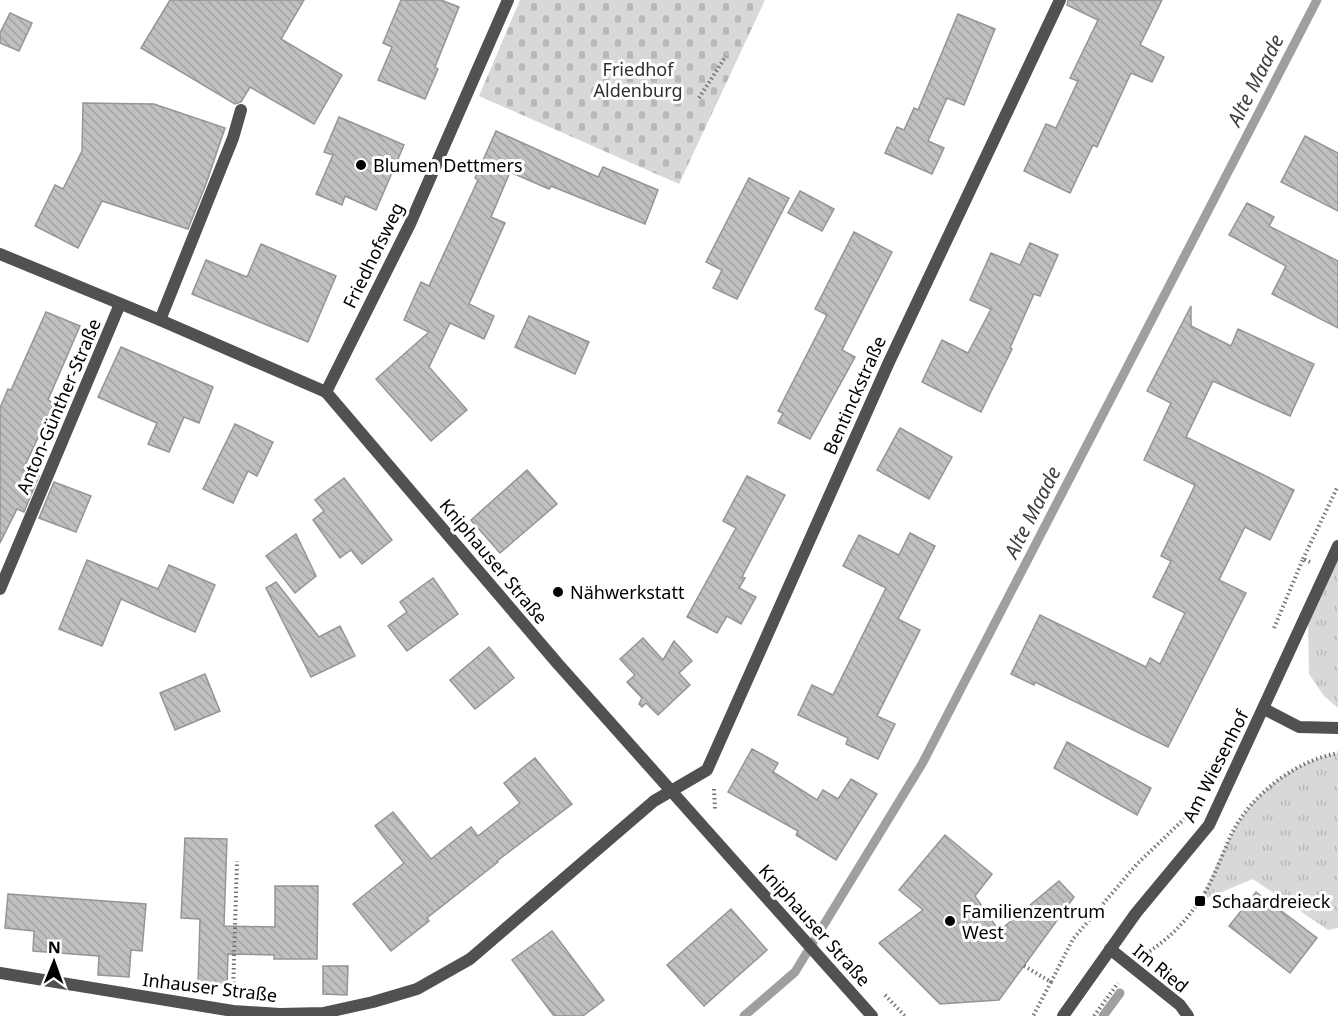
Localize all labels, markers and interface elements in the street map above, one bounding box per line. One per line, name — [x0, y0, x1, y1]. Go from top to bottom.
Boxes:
water label: Alte Maade — [1220, 30, 1290, 132]
park label: Friedhof Aldenburg — [593, 57, 683, 102]
place label: Blumen Dettmers — [373, 153, 523, 177]
marker: Blumen Dettmers — [354, 158, 368, 172]
street label: Friedhofsweg — [337, 198, 409, 312]
street label: Anton-Günther-Straße — [10, 315, 106, 497]
street label: Bentinckstraße — [817, 332, 891, 458]
water label: Alte Maade — [997, 462, 1067, 564]
street label: Kniphauser Straße — [435, 493, 553, 629]
place label: Nähwerkstatt — [570, 580, 685, 604]
marker: Nähwerkstatt — [551, 585, 565, 599]
street label: Am Wiesenhof — [1176, 705, 1254, 826]
street label: Kniphauser Straße — [754, 859, 876, 991]
place label: Schaardreieck — [1212, 889, 1331, 913]
marker: Schaardreieck — [1193, 894, 1207, 908]
place label: Familienzentrum West — [962, 899, 1105, 944]
marker: Familienzentrum West — [943, 914, 957, 928]
north arrow — [24, 932, 84, 992]
text: N — [48, 936, 61, 958]
street label: Im Ried — [1128, 938, 1194, 998]
street label: Inhauser Straße — [141, 967, 279, 1007]

